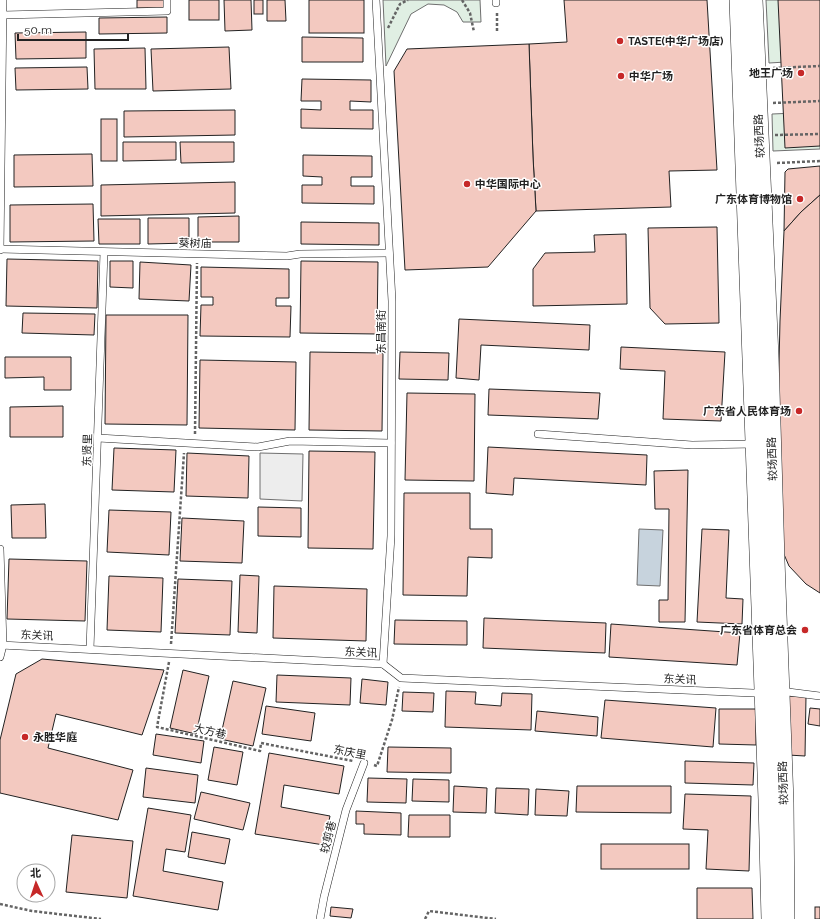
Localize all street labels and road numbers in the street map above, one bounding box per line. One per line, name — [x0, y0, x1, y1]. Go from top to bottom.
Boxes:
street label: 较场西路 — [752, 114, 767, 158]
street label: 葵树庙 — [178, 237, 212, 250]
street label: 东昌南街 — [375, 310, 388, 354]
street label: 东贤里 — [80, 433, 95, 467]
street label: 较场西路 — [765, 437, 780, 481]
street label: 东关讯 — [20, 628, 54, 643]
street label: 东关讯 — [344, 645, 378, 660]
street label: 东关讯 — [663, 672, 697, 687]
street label: 大方巷 — [192, 721, 227, 742]
street label: 东庆里 — [332, 743, 367, 762]
street label: 较场西路 — [776, 761, 791, 805]
street label: 较剪巷 — [318, 820, 339, 855]

